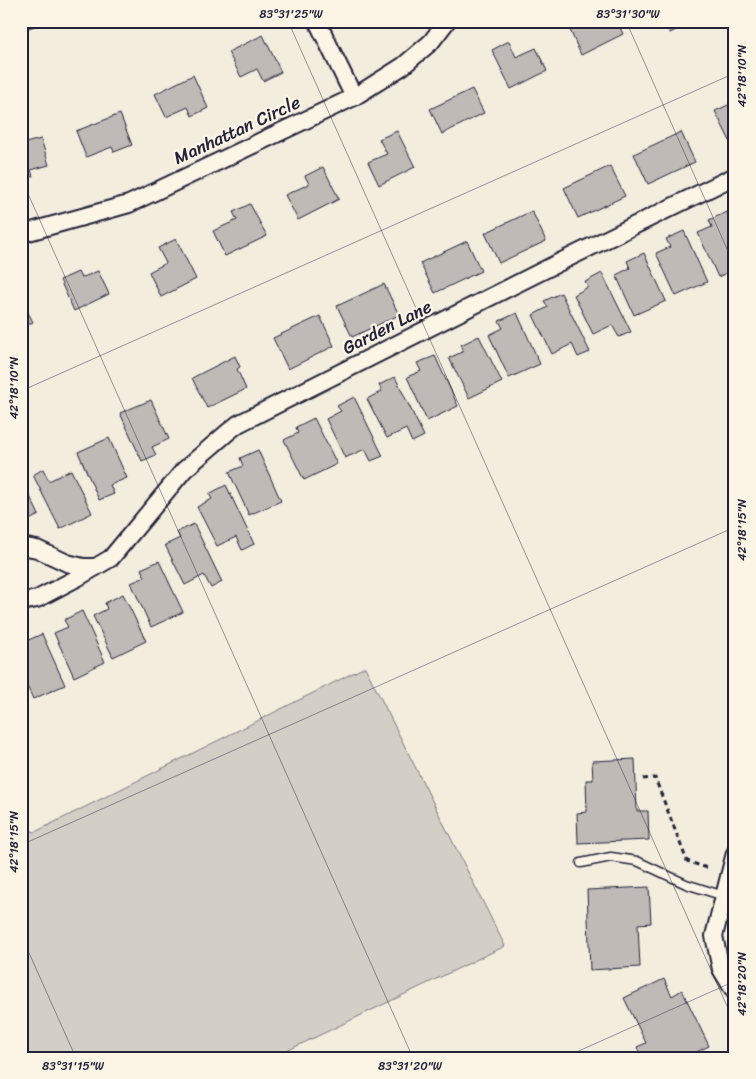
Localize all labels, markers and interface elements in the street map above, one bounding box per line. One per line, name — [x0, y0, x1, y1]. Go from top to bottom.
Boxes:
text: 83°31'25"W — [259, 3, 324, 25]
text: 83°31'30"W — [596, 3, 661, 25]
text: 42°18'10"N — [731, 44, 753, 107]
street label: Manhattan Circle — [168, 87, 306, 173]
street label: Garden Lane — [336, 291, 438, 363]
text: 42°18'10"N — [3, 356, 25, 419]
text: 42°18'15"N — [731, 498, 753, 561]
text: 42°18'15"N — [3, 810, 25, 873]
text: 42°18'20"N — [731, 951, 753, 1016]
text: 83°31'15"W — [42, 1055, 105, 1077]
text: 83°31'20"W — [378, 1055, 443, 1077]

